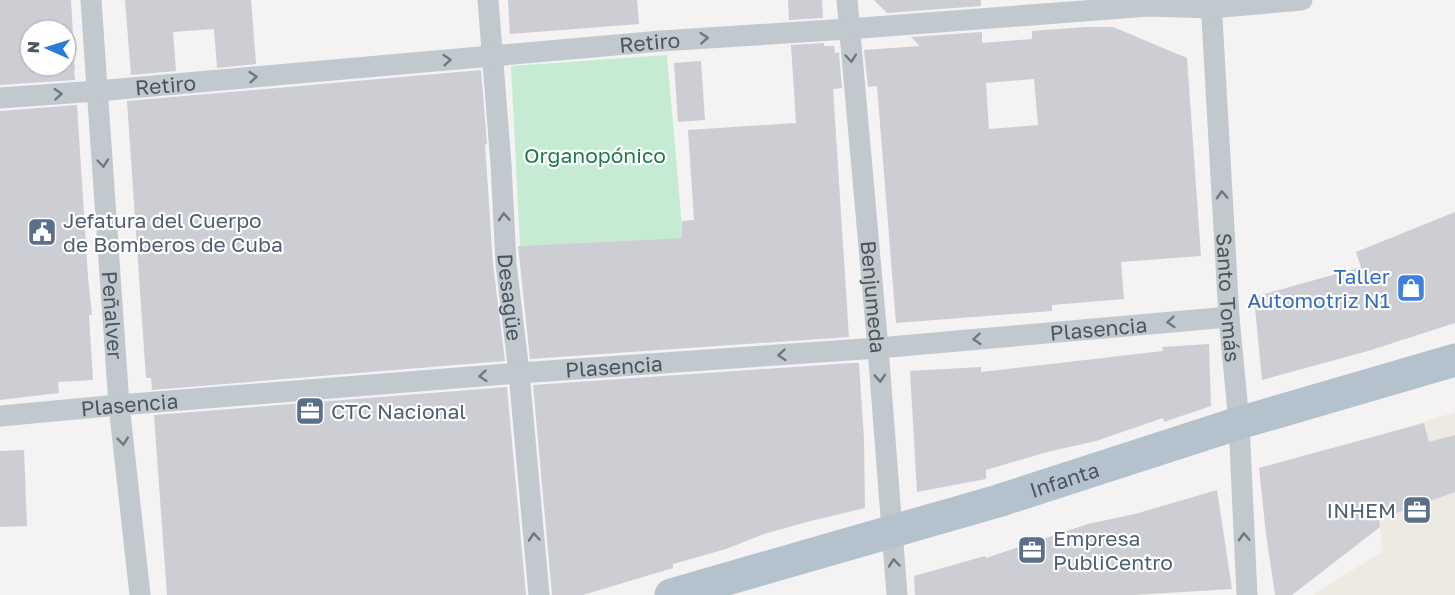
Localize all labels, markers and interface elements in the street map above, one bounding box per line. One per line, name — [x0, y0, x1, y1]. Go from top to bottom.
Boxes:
north arrow — [18, 18, 78, 78]
street label: Retiro — [618, 27, 681, 58]
one-way arrow — [699, 32, 708, 45]
text: N — [23, 41, 43, 54]
one-way arrow — [442, 54, 451, 67]
one-way arrow — [844, 54, 857, 63]
street label: Retiro — [134, 69, 197, 101]
one-way arrow — [248, 71, 257, 84]
one-way arrow — [54, 88, 63, 101]
park label: Organopónico — [524, 142, 666, 168]
one-way arrow — [96, 159, 109, 168]
one-way arrow — [1216, 191, 1229, 200]
place label: Jefatura del Cuerpo de Bomberos de Cuba — [63, 207, 283, 257]
one-way arrow — [497, 213, 510, 222]
public building icon: Jefatura del Cuerpo de Bomberos de Cuba — [26, 216, 58, 248]
street label: Santo Tomás — [1211, 232, 1246, 363]
street label: Benjumeda — [855, 239, 891, 354]
street label: Desagüe — [493, 253, 528, 342]
place label: Taller Automotriz N1 — [1247, 263, 1390, 313]
street label: Peñalver — [97, 270, 129, 360]
shop icon: Taller Automotriz N1 — [1395, 272, 1427, 304]
street label: Plasencia — [1049, 311, 1148, 346]
one-way arrow — [1166, 316, 1175, 329]
one-way arrow — [972, 332, 981, 345]
one-way arrow — [778, 348, 787, 361]
street label: Plasencia — [564, 350, 664, 383]
one-way arrow — [479, 369, 488, 382]
one-way arrow — [873, 373, 886, 383]
street label: Plasencia — [80, 387, 179, 421]
office icon: CTC Nacional — [294, 395, 326, 427]
place label: CTC Nacional — [331, 398, 466, 424]
one-way arrow — [116, 437, 129, 446]
street label: Infanta — [1026, 456, 1102, 503]
office icon: INHEM — [1401, 494, 1433, 526]
place label: INHEM — [1327, 497, 1396, 523]
place label: Empresa PubliCentro — [1053, 525, 1173, 575]
one-way arrow — [528, 532, 541, 541]
one-way arrow — [1238, 532, 1251, 541]
office icon: Empresa PubliCentro — [1016, 534, 1048, 566]
one-way arrow — [888, 559, 901, 568]

